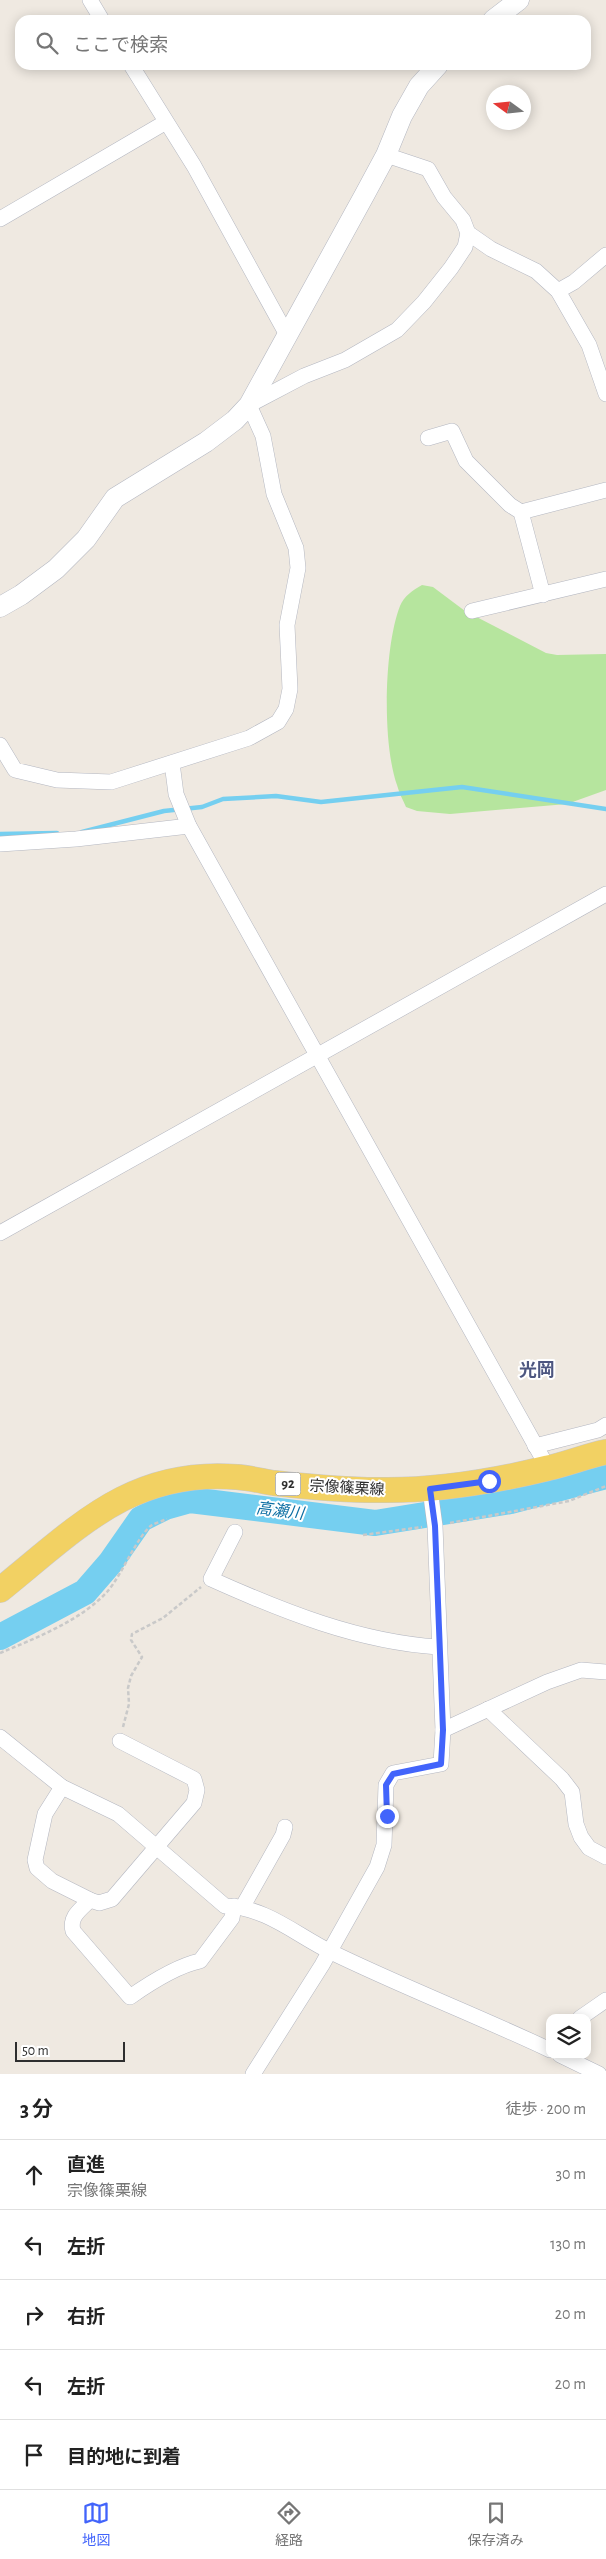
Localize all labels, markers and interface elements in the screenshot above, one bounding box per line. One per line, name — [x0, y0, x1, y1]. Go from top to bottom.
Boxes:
search box — [15, 15, 591, 70]
icon: search — [33, 29, 61, 57]
text: ここで検索 — [73, 36, 168, 55]
north arrow — [486, 85, 531, 130]
district label: 光岡 — [519, 1361, 555, 1380]
route start — [478, 1470, 501, 1493]
road number: 92 — [276, 1472, 300, 1496]
street label: 宗像篠栗線 — [309, 1478, 385, 1497]
water label: 高瀬川 — [255, 1499, 307, 1522]
route end — [376, 1805, 399, 1828]
map controls — [546, 2014, 591, 2059]
button: layers — [546, 2014, 591, 2059]
scale bar — [15, 2039, 125, 2062]
text: 50 m — [22, 2044, 49, 2058]
text: 3 分 — [20, 2099, 53, 2120]
text: 徒歩 · 200 m — [505, 2101, 586, 2117]
text: 直進 — [67, 2156, 105, 2175]
icon: ahead — [20, 2161, 48, 2189]
text: 30 m — [556, 2166, 586, 2182]
text: 宗像篠栗線 — [67, 2183, 147, 2199]
icon: left — [20, 2231, 48, 2259]
text: 130 m — [550, 2236, 586, 2252]
text: 左折 — [67, 2238, 105, 2257]
icon: right — [20, 2301, 48, 2329]
text: 20 m — [555, 2306, 586, 2322]
text: 右折 — [67, 2308, 105, 2327]
icon: left — [20, 2371, 48, 2399]
text: 20 m — [555, 2376, 586, 2392]
text: 左折 — [67, 2378, 105, 2397]
icon: arrive — [20, 2441, 48, 2469]
text: 目的地に到着 — [67, 2448, 181, 2467]
tab: 地図 — [82, 2499, 110, 2550]
tab: 経路 — [275, 2499, 303, 2550]
tab: 保存済み — [468, 2499, 524, 2550]

